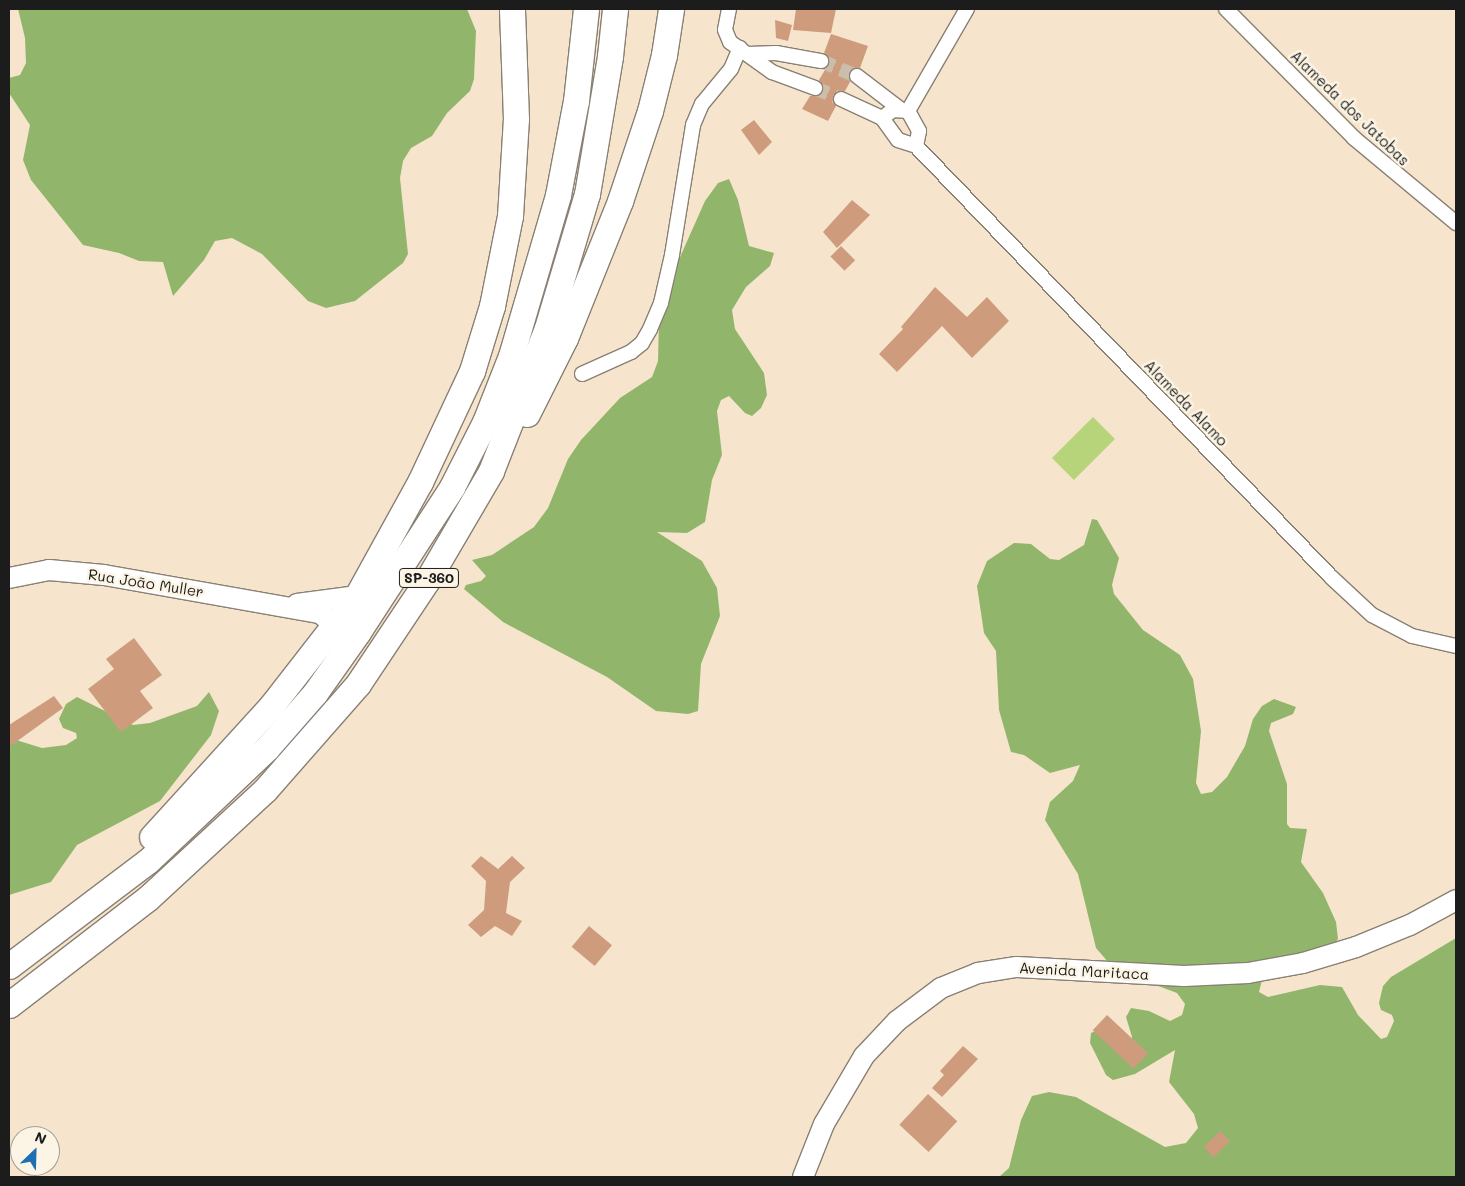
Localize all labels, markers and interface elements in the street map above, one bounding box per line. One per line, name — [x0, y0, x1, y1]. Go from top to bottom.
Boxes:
street label: Alameda dos Jatobas — [1287, 47, 1413, 169]
street label: Alameda Alamo — [1140, 356, 1232, 450]
street label: Rua João Muller — [87, 565, 205, 601]
road number: SP-360 — [398, 566, 460, 590]
street label: Avenida Maritaca — [1019, 959, 1149, 983]
north arrow — [10, 1126, 60, 1176]
text: N — [32, 1127, 50, 1149]

